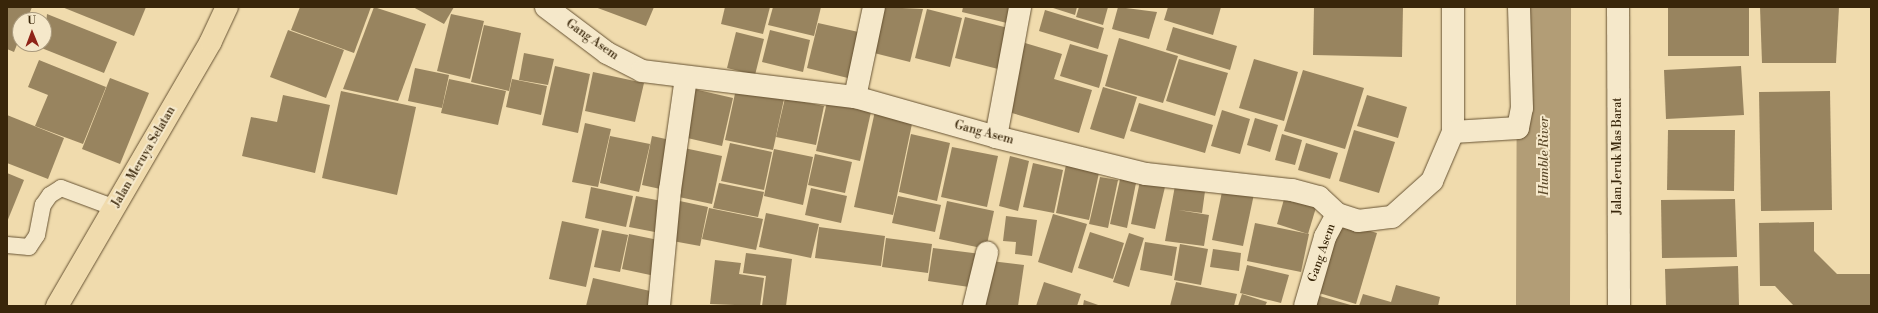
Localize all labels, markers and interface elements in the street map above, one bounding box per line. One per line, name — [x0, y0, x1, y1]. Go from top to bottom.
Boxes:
north arrow — [12, 12, 52, 52]
text: U — [27, 14, 36, 28]
street label: Gang Asem — [563, 17, 621, 63]
street label: Jalan Jeruk Mas Barat — [1611, 97, 1625, 215]
street label: Jalan Meruya Selatan — [109, 104, 179, 210]
water label: Humble River — [1536, 116, 1552, 196]
street label: Gang Asem — [953, 118, 1015, 148]
street label: Gang Asem — [1305, 222, 1339, 284]

